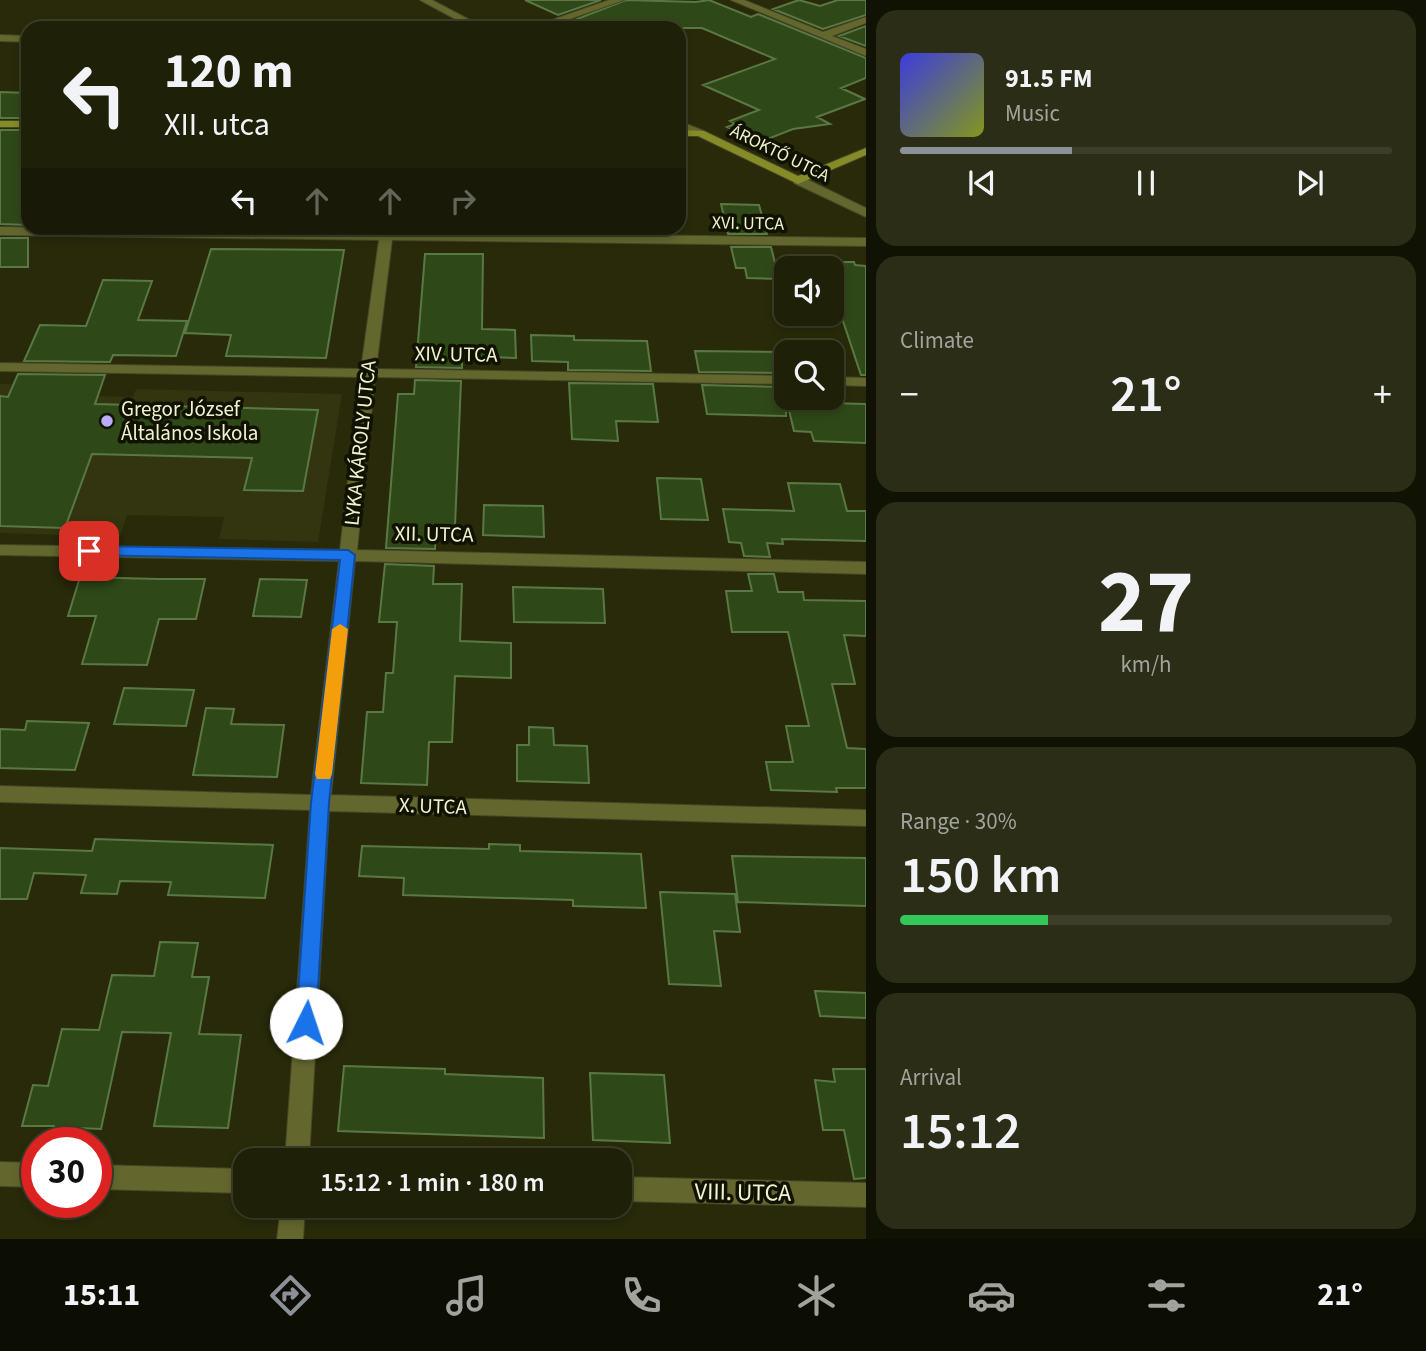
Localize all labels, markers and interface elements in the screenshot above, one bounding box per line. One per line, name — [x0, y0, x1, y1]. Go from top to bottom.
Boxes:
text: 120 m — [164, 37, 293, 107]
icon: left — [49, 49, 140, 140]
text: 91.5 FM — [1005, 60, 1093, 97]
text: Music — [1005, 97, 1060, 130]
text: XII. utca — [164, 102, 270, 148]
street label: ÁROKTŐ UTCA — [726, 119, 834, 188]
icon: previous — [963, 164, 1001, 202]
icon: pause — [1127, 164, 1165, 202]
icon: next — [1291, 164, 1329, 202]
icon: left — [225, 182, 263, 220]
icon: ahead — [298, 182, 336, 220]
icon: ahead — [371, 182, 409, 220]
icon: right — [444, 182, 482, 220]
street label: XVI. UTCA — [712, 210, 785, 237]
map controls — [774, 256, 844, 410]
button: sound — [774, 256, 844, 326]
text: Climate — [900, 324, 974, 357]
street label: XIV. UTCA — [414, 338, 498, 370]
button: search — [774, 340, 844, 410]
street label: LYKA KÁROLY UTCA — [336, 358, 384, 527]
text: 21° — [1110, 358, 1182, 432]
text: − — [900, 368, 919, 422]
text: + — [1373, 368, 1392, 422]
place label: Gregor József Általános Iskola — [121, 394, 258, 448]
marker: Gregor József Általános Iskola — [99, 413, 115, 429]
street label: XII. UTCA — [394, 518, 474, 550]
pin — [59, 521, 119, 581]
icon: arrive — [70, 532, 108, 570]
text: 27 — [1098, 538, 1194, 667]
text: km/h — [1120, 648, 1172, 681]
street label: X. UTCA — [399, 790, 468, 822]
text: Range · 30% — [900, 805, 1017, 838]
text: 150 km — [900, 839, 1061, 913]
position arrow — [269, 986, 343, 1060]
text: Arrival — [900, 1061, 962, 1094]
text: 15:12 — [900, 1095, 1021, 1169]
speed limit sign: 30 — [21, 1127, 112, 1218]
text: 15:12 · 1 min · 180 m — [320, 1164, 545, 1201]
street label: VIII. UTCA — [694, 1174, 792, 1211]
icon: directions — [266, 1271, 315, 1320]
icon: music — [442, 1271, 491, 1320]
icon: phone — [617, 1271, 666, 1320]
icon: climate — [792, 1271, 841, 1320]
icon: car — [967, 1271, 1016, 1320]
icon: filters — [1142, 1271, 1191, 1320]
text: 15:11 — [63, 1272, 140, 1318]
text: 21° — [1317, 1272, 1363, 1318]

